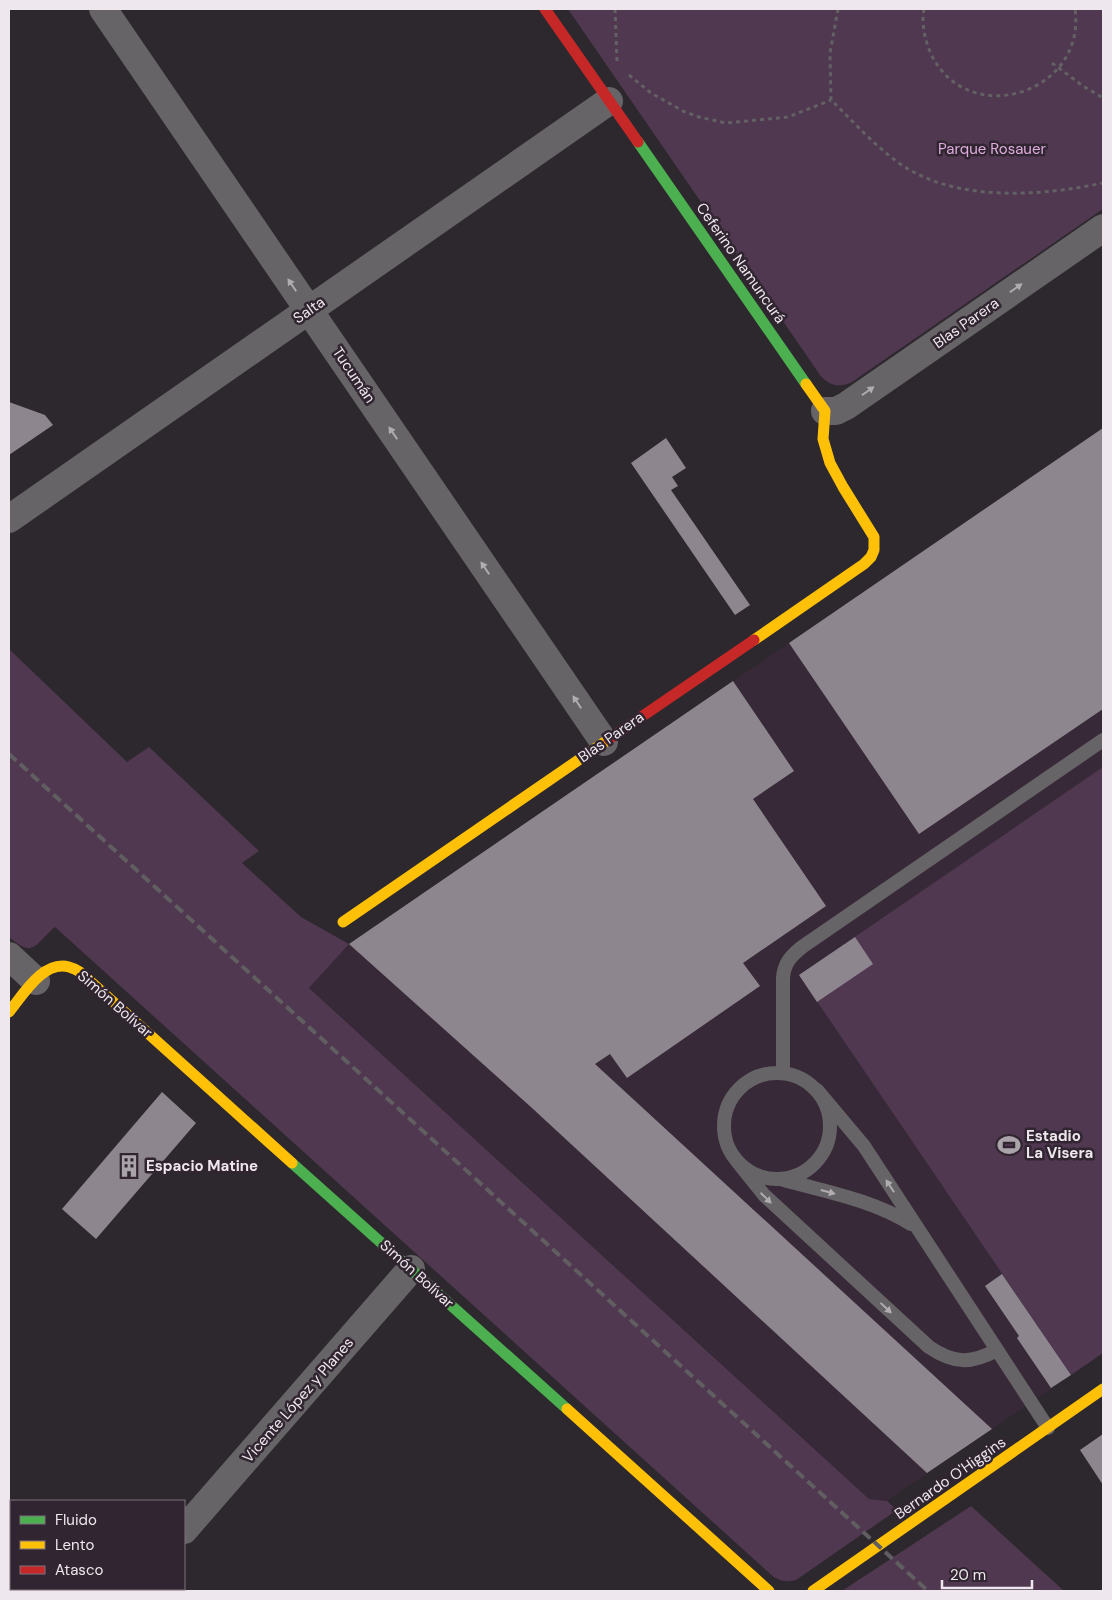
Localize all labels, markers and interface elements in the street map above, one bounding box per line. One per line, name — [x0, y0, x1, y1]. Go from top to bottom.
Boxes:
park label: Parque Rosauer — [938, 139, 1046, 159]
street label: Ceferino Namuncurá — [692, 199, 790, 327]
one-way arrow — [287, 278, 297, 292]
one-way arrow — [1009, 283, 1023, 293]
street label: Salta — [289, 292, 329, 328]
street label: Blas Parera — [929, 293, 1003, 353]
street label: Tucumán — [328, 343, 380, 407]
one-way arrow — [861, 386, 875, 396]
one-way arrow — [388, 427, 398, 440]
one-way arrow — [480, 561, 490, 574]
one-way arrow — [572, 695, 582, 708]
street label: Blas Parera — [574, 707, 648, 767]
street label: Simón Bolívar — [73, 966, 157, 1042]
place label: Estadio La Visera — [1026, 1126, 1093, 1163]
sports icon: Estadio La Visera — [996, 1132, 1022, 1158]
building icon: Espacio Matine — [116, 1153, 142, 1179]
place label: Espacio Matine — [146, 1156, 258, 1176]
one-way arrow — [885, 1179, 895, 1193]
one-way arrow — [821, 1188, 836, 1196]
one-way arrow — [760, 1192, 772, 1204]
street label: Simón Bolívar — [376, 1235, 459, 1313]
one-way arrow — [879, 1302, 891, 1314]
street label: Vicente López y Planes — [238, 1333, 358, 1467]
street label: Bernardo O'Higgins — [890, 1432, 1010, 1524]
legend — [10, 1500, 185, 1590]
text: Fluido — [55, 1510, 97, 1530]
text: Lento — [55, 1535, 94, 1555]
scale bar — [942, 1558, 1032, 1590]
text: Atasco — [55, 1560, 103, 1580]
text: 20 m — [950, 1565, 986, 1585]

